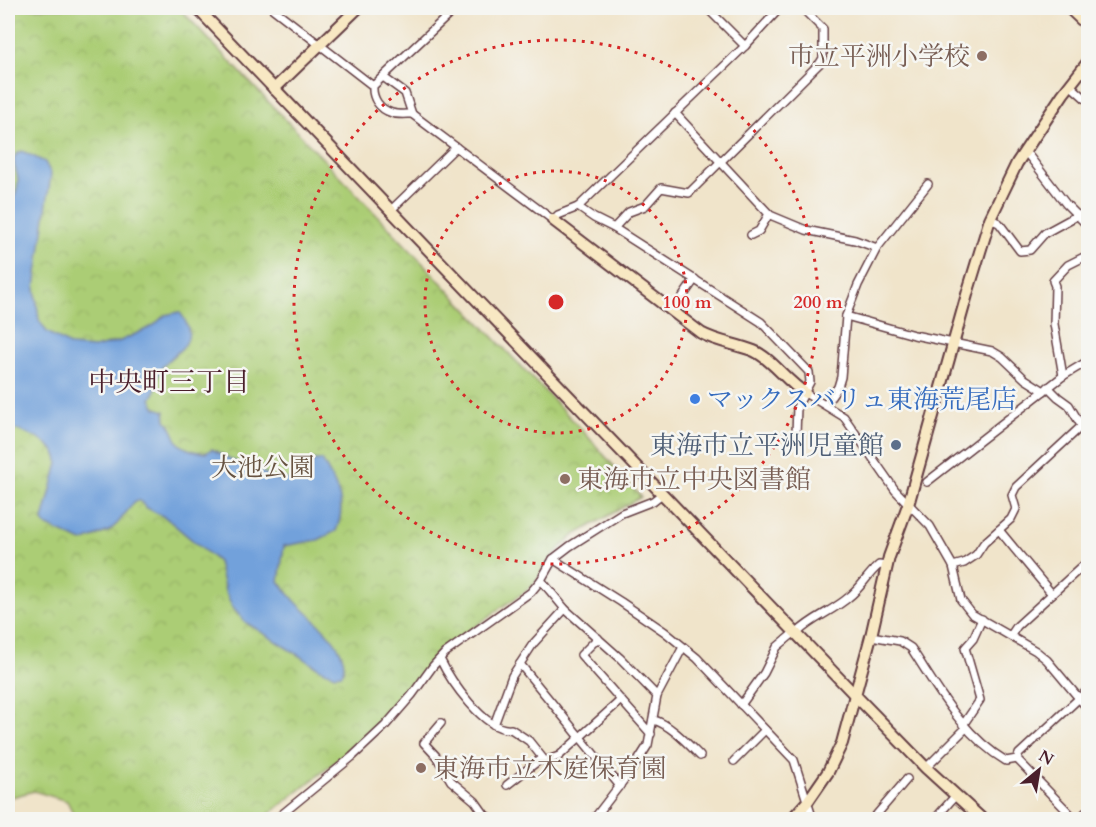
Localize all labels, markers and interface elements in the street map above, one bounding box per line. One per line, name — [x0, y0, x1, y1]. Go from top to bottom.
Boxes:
place label: 市立平洲小学校 — [788, 39, 970, 74]
marker: 市立平洲小学校 — [975, 49, 989, 63]
text: 100 m — [662, 290, 712, 315]
text: 200 m — [793, 290, 843, 315]
centre of rings — [546, 292, 566, 312]
district label: 中央町三丁目 — [88, 364, 250, 401]
place label: マックスバリュ東海荒尾店 — [707, 382, 1017, 417]
marker: マックスバリュ東海荒尾店 — [688, 392, 702, 406]
place label: 東海市立平洲児童館 — [650, 428, 884, 463]
marker: 東海市立平洲児童館 — [889, 438, 903, 452]
park label: 大池公園 — [211, 450, 315, 485]
place label: 東海市立中央図書館 — [577, 462, 811, 497]
marker: 東海市立中央図書館 — [558, 472, 572, 486]
north arrow — [1009, 740, 1069, 800]
text: N — [1034, 745, 1058, 771]
place label: 東海市立木庭保育園 — [433, 751, 667, 786]
marker: 東海市立木庭保育園 — [414, 761, 428, 775]

